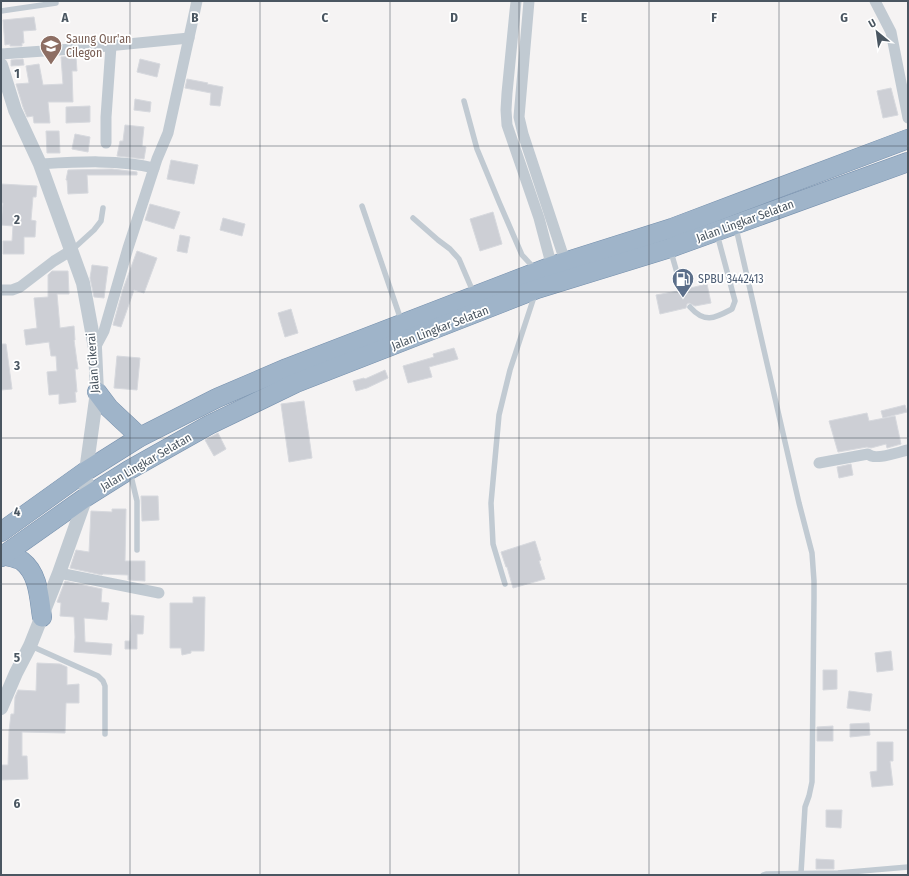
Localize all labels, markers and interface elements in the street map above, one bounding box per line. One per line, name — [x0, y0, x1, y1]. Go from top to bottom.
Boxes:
text: A — [60, 10, 69, 25]
text: B — [191, 10, 199, 25]
text: C — [322, 10, 329, 25]
text: D — [450, 10, 458, 25]
text: E — [581, 10, 587, 25]
text: F — [711, 10, 717, 25]
text: G — [840, 10, 848, 25]
north arrow — [857, 12, 897, 52]
text: U — [866, 16, 878, 31]
place label: Saung Qur'an Cilegon — [66, 32, 131, 60]
school or university icon: Saung Qur'an Cilegon — [38, 33, 64, 66]
text: 1 — [14, 66, 20, 81]
street label: Jalan Lingkar Selatan — [694, 197, 796, 245]
text: 2 — [13, 212, 20, 227]
fuel station icon: SPBU 3442413 — [670, 266, 696, 299]
place label: SPBU 3442413 — [698, 272, 764, 286]
street label: Jalan Lingkar Selatan — [390, 303, 490, 353]
street label: Jalan Cikerai — [84, 332, 102, 394]
text: 3 — [13, 358, 20, 373]
street label: Jalan Lingkar Selatan — [98, 430, 194, 494]
text: 4 — [14, 504, 21, 519]
text: 5 — [14, 650, 20, 665]
text: 6 — [14, 796, 21, 811]

